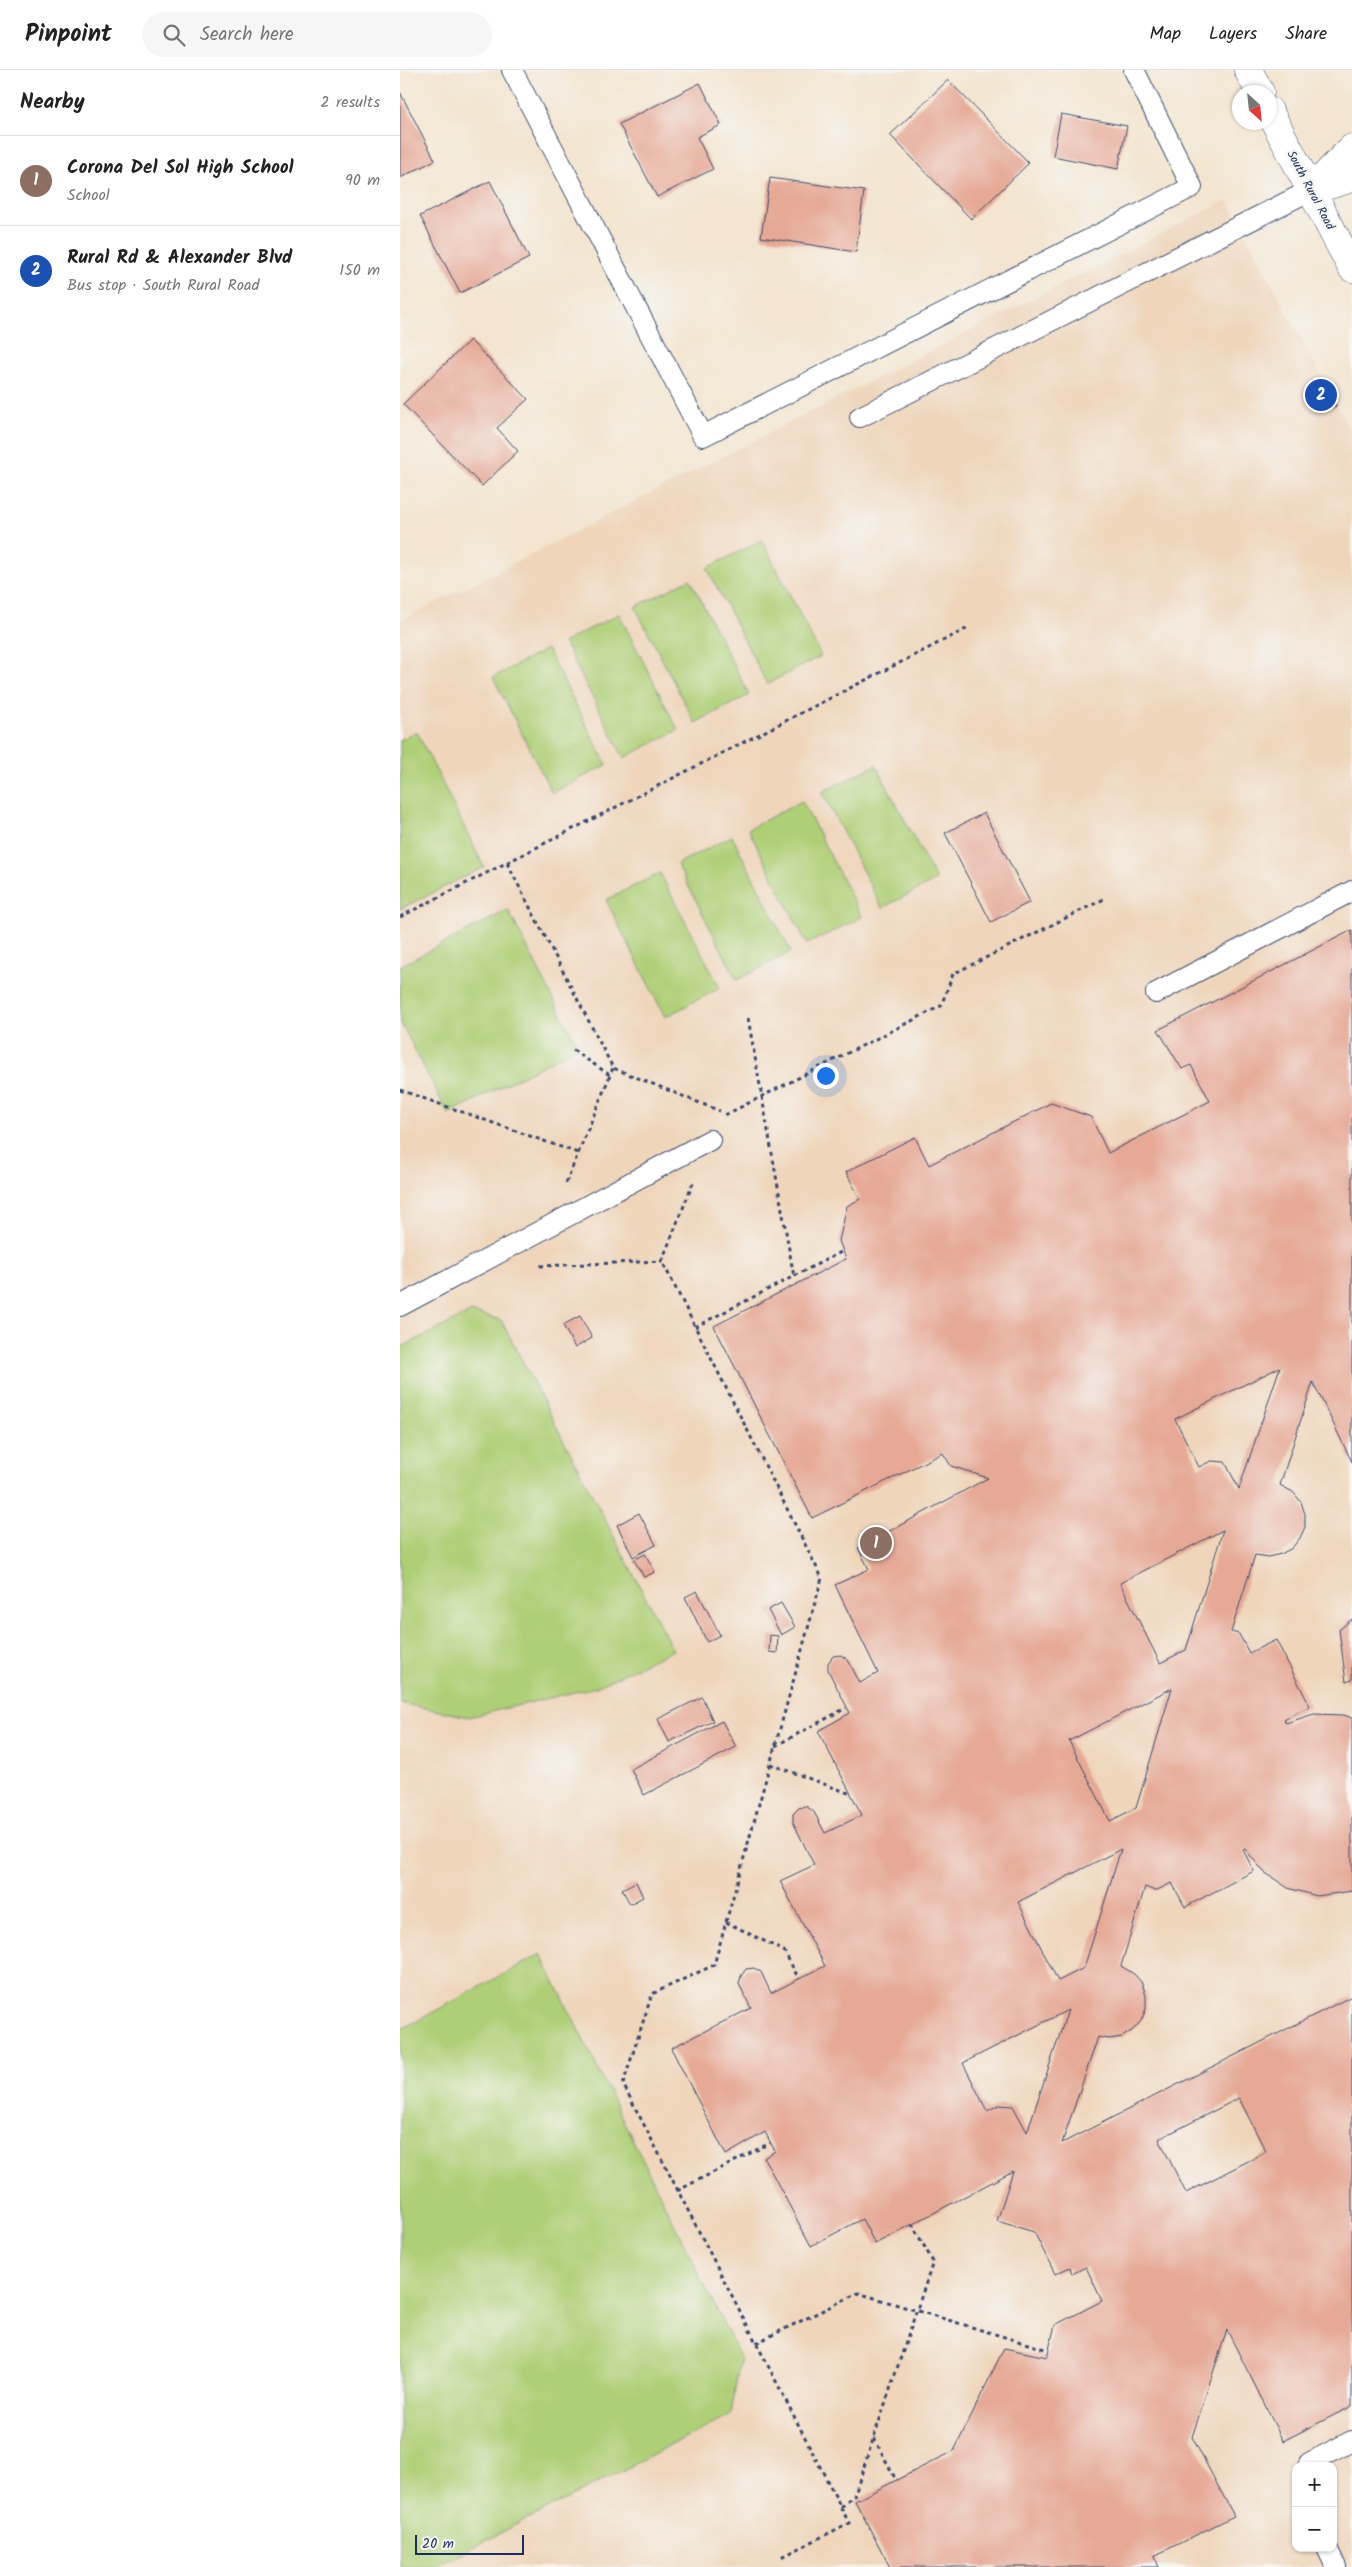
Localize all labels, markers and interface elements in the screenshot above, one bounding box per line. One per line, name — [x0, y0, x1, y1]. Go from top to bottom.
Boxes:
search box — [142, 12, 492, 57]
text: Pinpoint — [25, 15, 112, 54]
text: Search here — [200, 20, 294, 50]
text: Map — [1150, 20, 1181, 49]
text: Layers — [1209, 20, 1257, 49]
text: Share — [1285, 20, 1327, 49]
icon: search — [160, 21, 188, 49]
north arrow — [1232, 85, 1277, 130]
text: Nearby — [20, 86, 85, 119]
text: 2 results — [320, 90, 380, 115]
street label: South Rural Road — [1282, 147, 1340, 234]
text: Corona Del Sol High School — [67, 153, 294, 183]
text: 1 — [34, 168, 38, 193]
text: 90 m — [345, 168, 380, 193]
text: School — [67, 183, 110, 208]
text: Rural Rd & Alexander Blvd — [67, 243, 292, 273]
text: 2 — [31, 258, 41, 283]
text: 150 m — [339, 258, 380, 283]
text: Bus stop · South Rural Road — [67, 273, 260, 298]
pin: 2 — [1305, 376, 1337, 414]
your location — [813, 1063, 839, 1089]
pin: 1 — [860, 1524, 892, 1562]
map controls — [1292, 2462, 1337, 2552]
button: + — [1292, 2462, 1337, 2507]
button: − — [1292, 2507, 1337, 2552]
scale bar — [415, 2532, 524, 2555]
text: 20 m — [422, 2533, 454, 2555]

